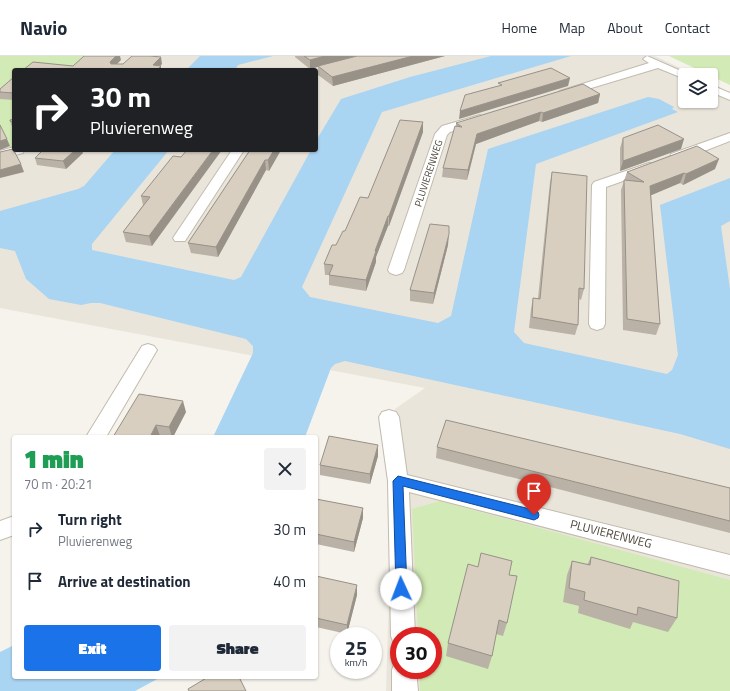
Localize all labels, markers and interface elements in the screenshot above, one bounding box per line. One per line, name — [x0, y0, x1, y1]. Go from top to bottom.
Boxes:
text: Navio — [20, 13, 67, 42]
text: Home — [502, 17, 537, 38]
text: Map — [559, 17, 585, 38]
text: About — [607, 17, 643, 38]
text: Contact — [665, 17, 710, 38]
map controls — [678, 68, 718, 108]
button: layers — [678, 68, 718, 108]
text: 30 m — [90, 75, 151, 118]
icon: right — [24, 84, 76, 136]
text: Pluvierenweg — [90, 114, 193, 141]
street label: PLUVIERENWEG — [411, 138, 446, 209]
text: 1 min — [24, 441, 84, 477]
button: close — [264, 448, 306, 490]
text: 70 m · 20:21 — [24, 474, 93, 494]
pin — [517, 474, 551, 515]
icon: arrive — [523, 480, 545, 502]
text: Turn right — [58, 508, 122, 531]
street label: PLUVIERENWEG — [568, 514, 654, 553]
icon: right — [24, 518, 46, 540]
text: 30 m — [273, 518, 306, 541]
text: Pluvierenweg — [58, 531, 132, 551]
position arrow — [380, 568, 422, 610]
icon: arrive — [24, 570, 46, 592]
text: Arrive at destination — [58, 570, 191, 593]
text: 40 m — [273, 570, 306, 593]
button: Exit — [24, 625, 161, 671]
button: Share — [169, 625, 306, 671]
speed limit sign: 30 — [390, 627, 442, 679]
text: 25 — [345, 632, 367, 663]
text: km/h — [345, 655, 367, 670]

